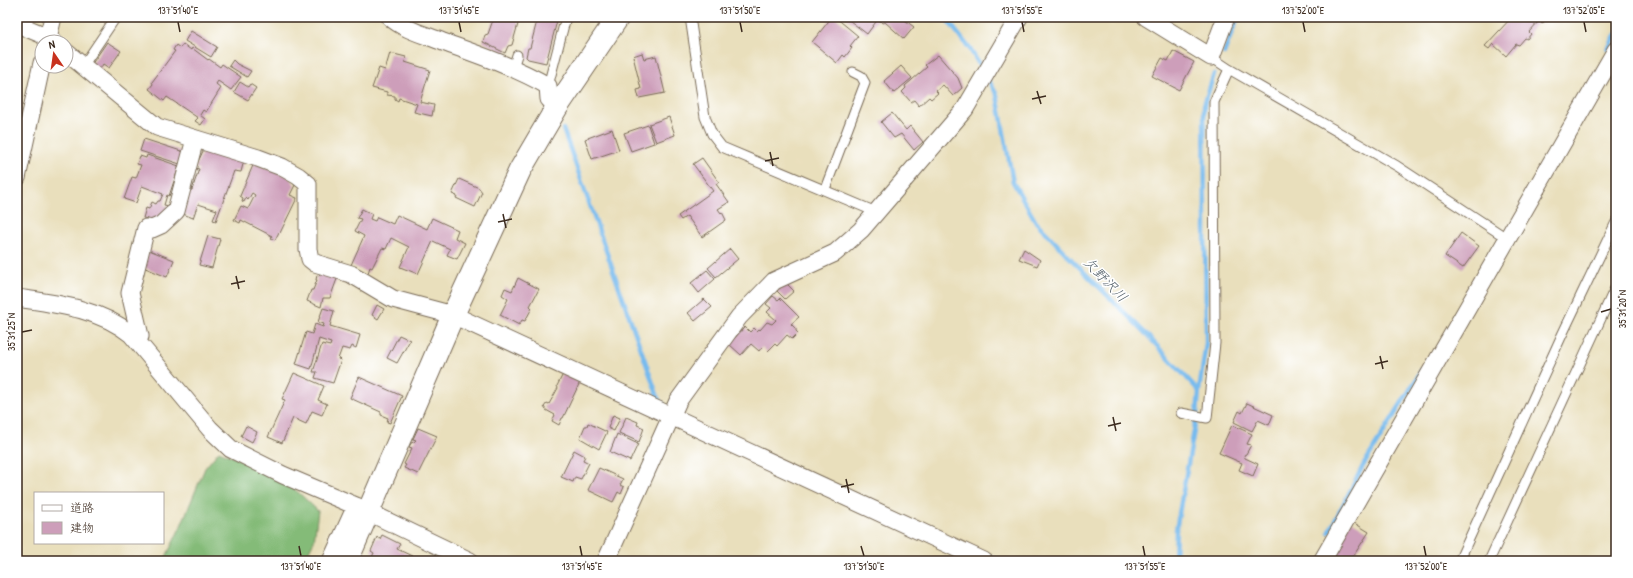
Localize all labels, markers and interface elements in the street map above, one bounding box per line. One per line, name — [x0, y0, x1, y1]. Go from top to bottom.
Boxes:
text: 137°51'40"E — [158, 4, 199, 17]
text: 137°51'45"E — [439, 4, 480, 17]
text: 137°51'50"E — [719, 4, 761, 17]
text: 137°51'55"E — [1002, 4, 1043, 17]
text: 137°52'00"E — [1282, 4, 1325, 17]
text: 137°52'05"E — [1563, 4, 1606, 17]
north arrow — [34, 34, 74, 74]
text: N — [47, 37, 56, 52]
water label: 欠野沢川 — [1080, 252, 1132, 306]
text: 35°31'20"N — [1616, 290, 1629, 328]
text: 35°31'25"N — [5, 313, 18, 351]
legend — [34, 492, 164, 544]
text: 道路 — [70, 499, 94, 516]
text: 建物 — [70, 519, 94, 536]
text: 137°51'40"E — [281, 560, 322, 573]
text: 137°51'45"E — [562, 560, 603, 573]
text: 137°51'50"E — [843, 560, 885, 573]
text: 137°51'55"E — [1125, 560, 1166, 573]
text: 137°52'00"E — [1405, 560, 1448, 573]

